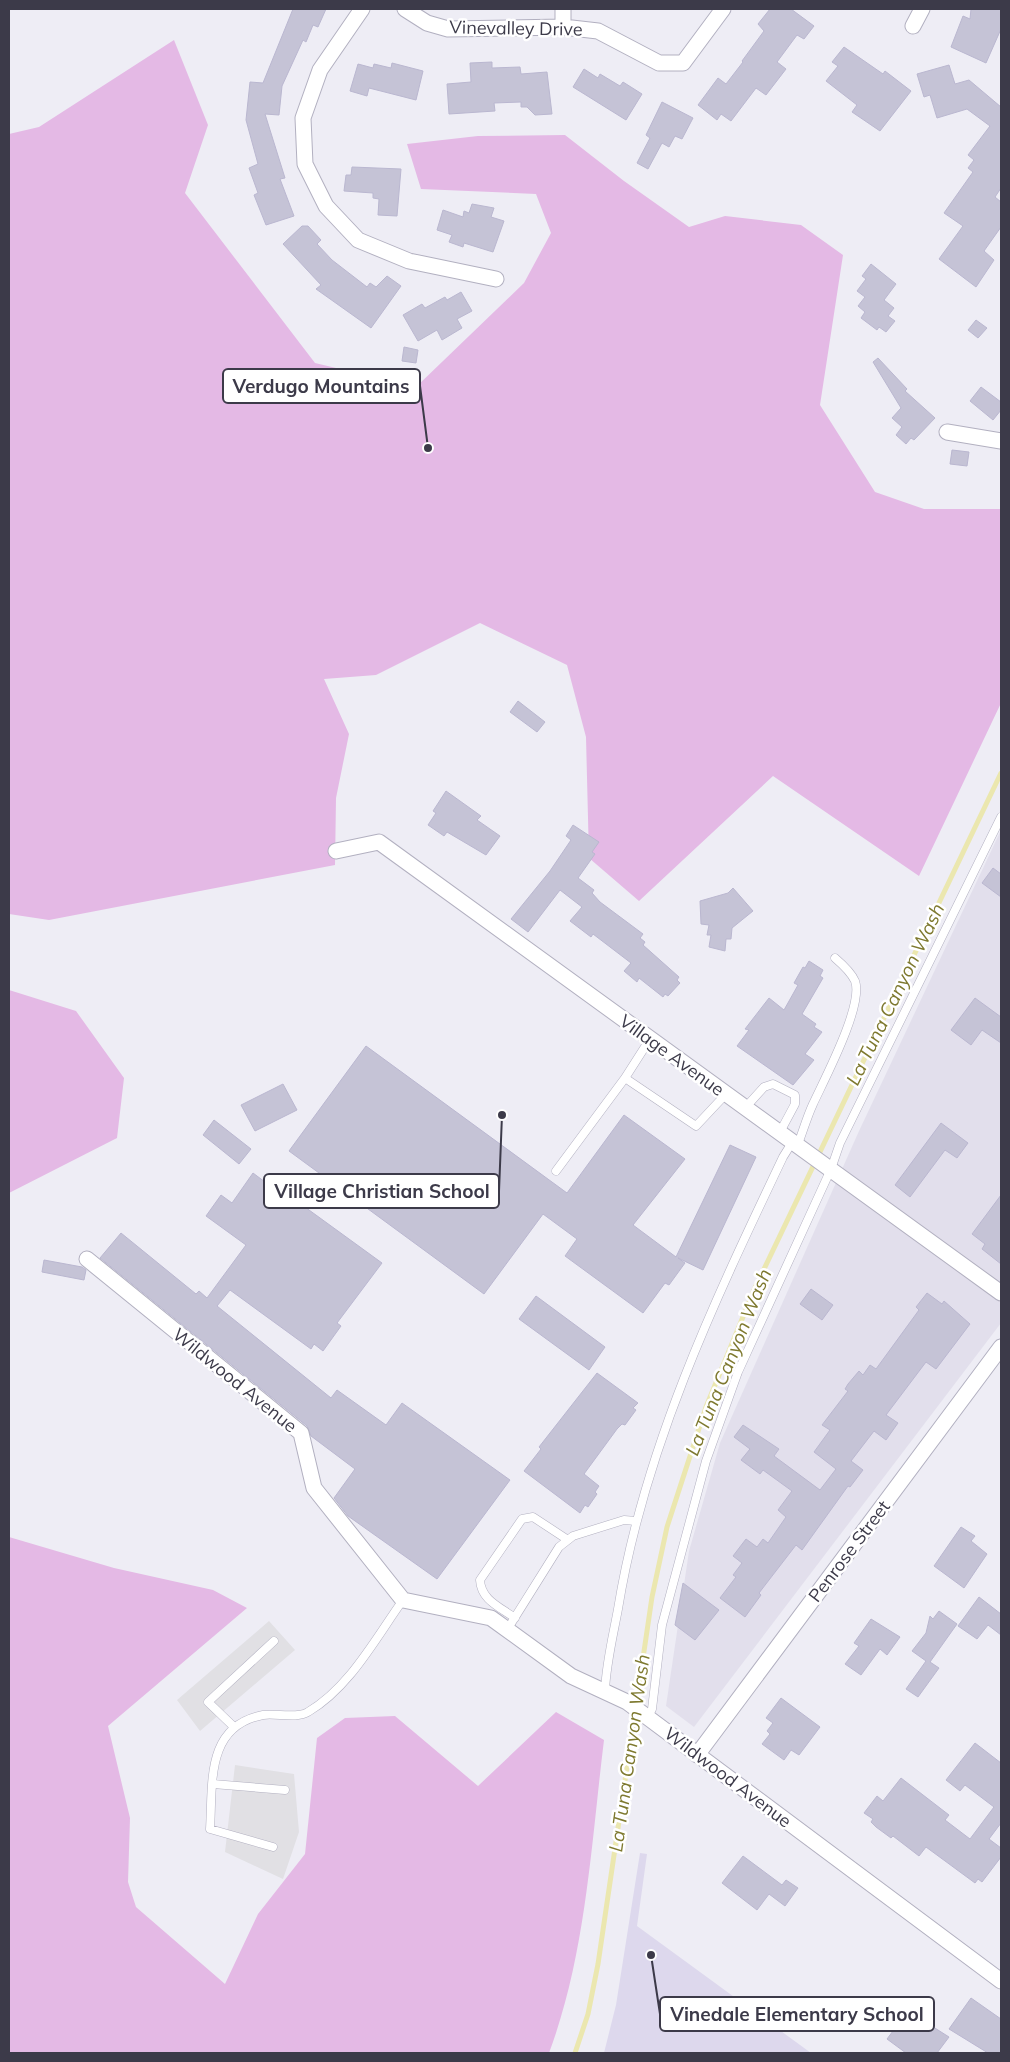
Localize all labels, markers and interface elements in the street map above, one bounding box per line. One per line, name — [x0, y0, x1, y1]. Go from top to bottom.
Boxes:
street label: Vinevalley Drive — [449, 15, 583, 41]
callout: Verdugo Mountains — [223, 369, 420, 403]
text: Verdugo Mountains — [231, 374, 410, 398]
water label: La Tuna Canyon Wash — [841, 899, 949, 1089]
street label: Village Avenue — [615, 1009, 729, 1101]
callout: Village Christian School — [264, 1174, 499, 1208]
text: Village Christian School — [273, 1179, 490, 1203]
water label: La Tuna Canyon Wash — [680, 1265, 776, 1459]
street label: Wildwood Avenue — [168, 1323, 302, 1437]
street label: Penrose Street — [803, 1496, 895, 1606]
water label: La Tuna Canyon Wash — [603, 1653, 655, 1853]
street label: Wildwood Avenue — [660, 1722, 796, 1832]
callout: Vinedale Elementary School — [660, 1997, 934, 2031]
text: Vinedale Elementary School — [669, 2002, 924, 2026]

